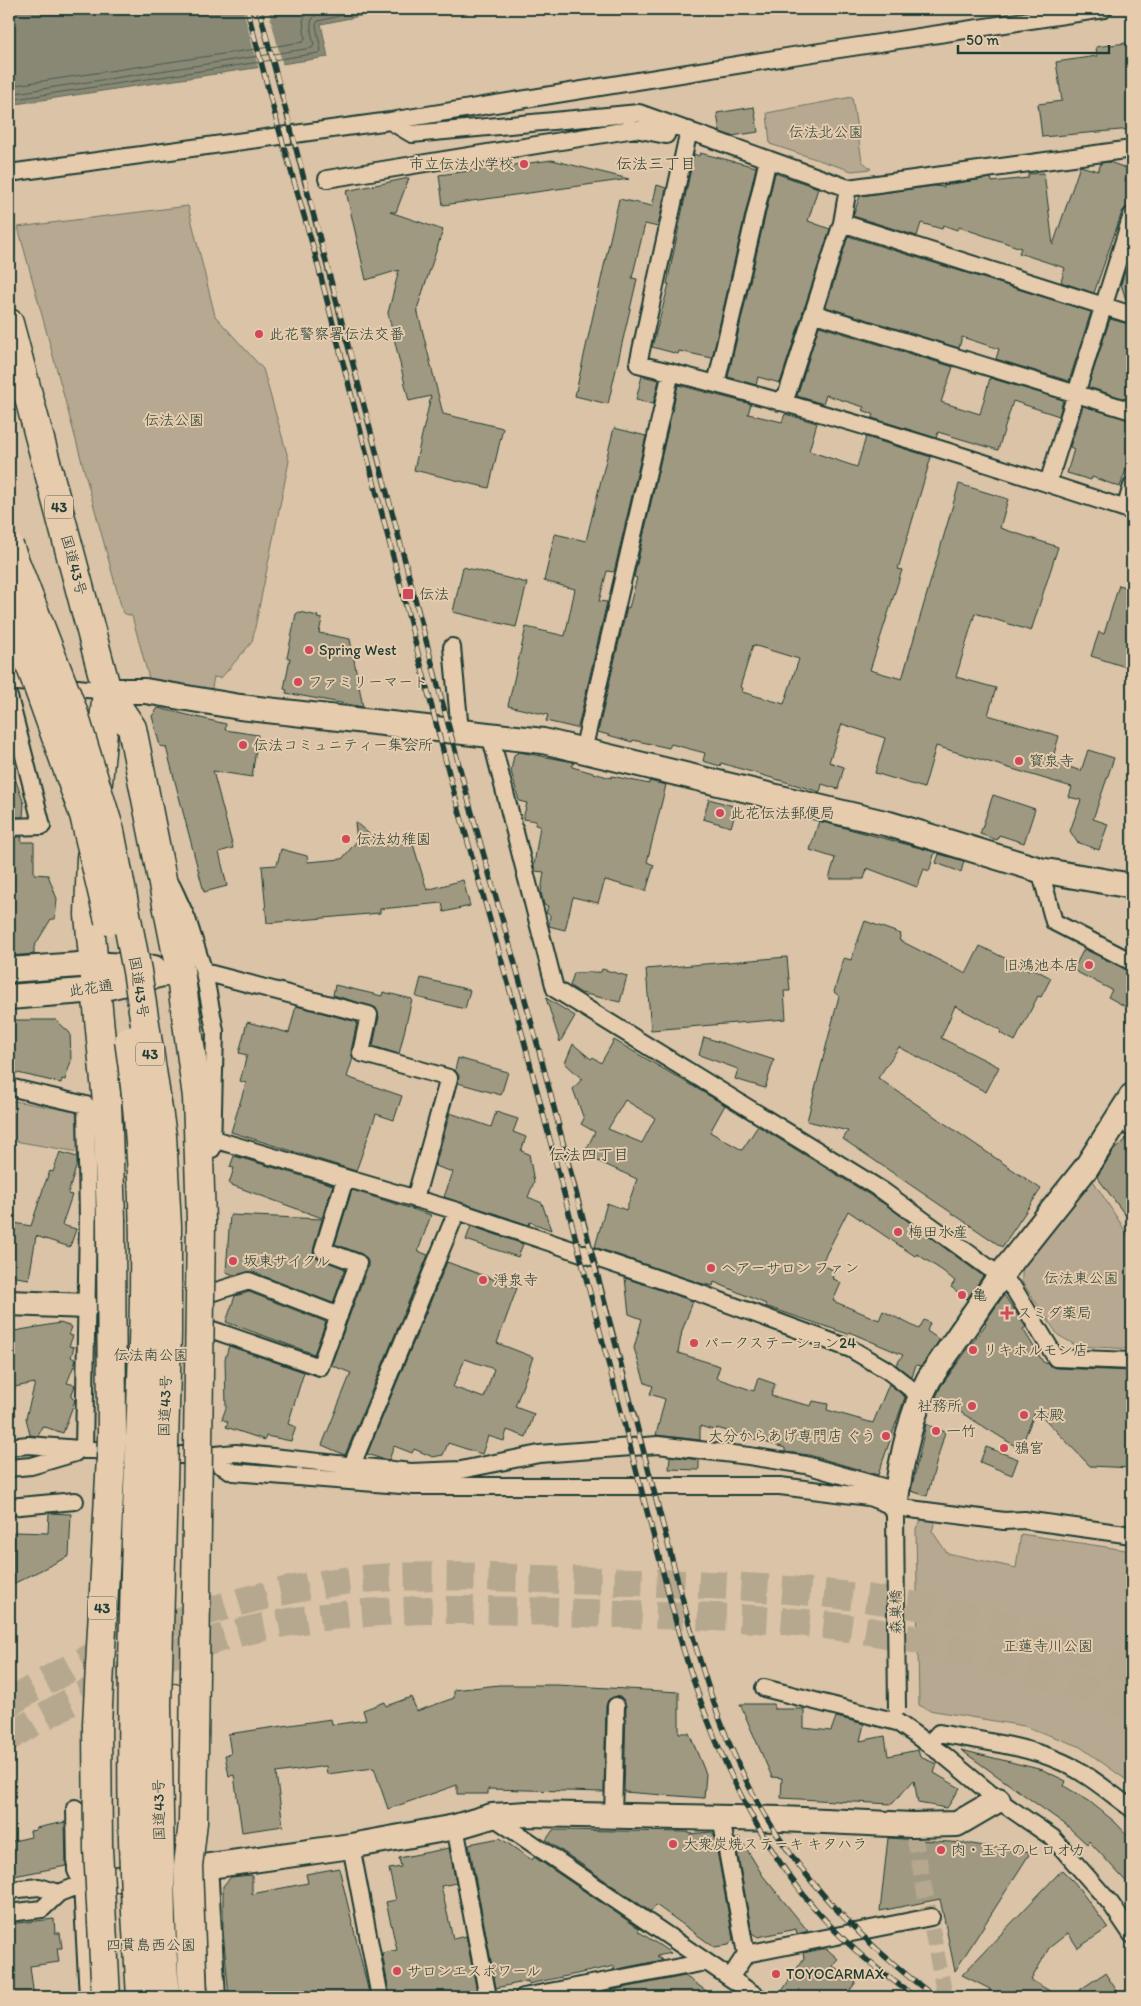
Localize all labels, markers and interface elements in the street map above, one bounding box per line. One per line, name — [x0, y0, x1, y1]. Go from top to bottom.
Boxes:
scale bar — [958, 22, 1110, 54]
text: 50 m — [966, 31, 999, 49]
park label: 伝法北公園 — [788, 123, 864, 141]
district label: 伝法三丁目 — [616, 154, 696, 173]
place label: 市立伝法小学校 — [409, 155, 514, 173]
marker: 市立伝法小学校 — [518, 158, 530, 170]
place label: 此花警察署伝法交番 — [269, 325, 404, 343]
marker: 此花警察署伝法交番 — [253, 328, 265, 340]
park label: 伝法公園 — [144, 411, 204, 429]
road number: 43 — [45, 496, 73, 518]
street label: 国道43号 — [57, 533, 91, 597]
place label: 伝法 — [419, 585, 449, 603]
marker: 伝法 — [401, 587, 415, 601]
place label: Spring West — [319, 641, 397, 659]
marker: Spring West — [303, 644, 315, 656]
place label: ファミリーマート — [308, 673, 428, 691]
marker: ファミリーマート — [292, 676, 304, 688]
place label: 伝法コミュニティー集会所 — [253, 736, 433, 754]
marker: 伝法コミュニティー集会所 — [237, 739, 249, 751]
place label: 寳泉寺 — [1029, 752, 1074, 770]
marker: 寳泉寺 — [1013, 755, 1025, 767]
place label: 此花伝法郵便局 — [730, 804, 835, 822]
marker: 此花伝法郵便局 — [714, 807, 726, 819]
place label: 伝法幼稚園 — [356, 830, 431, 848]
marker: 伝法幼稚園 — [340, 833, 352, 845]
street label: 国道43号 — [125, 955, 153, 1019]
place label: 旧鴻池本店 — [1004, 956, 1079, 974]
marker: 旧鴻池本店 — [1083, 959, 1095, 971]
street label: 此花通 — [67, 976, 115, 1000]
road number: 43 — [136, 1042, 164, 1066]
district label: 伝法四丁目 — [549, 1145, 629, 1164]
place label: 梅田水産 — [908, 1223, 968, 1241]
marker: 梅田水産 — [892, 1226, 904, 1238]
place label: 坂東サイクル — [243, 1252, 331, 1270]
marker: 坂東サイクル — [227, 1255, 239, 1267]
place label: ヘアーサロン ファン — [721, 1259, 859, 1277]
marker: ヘアーサロン ファン — [705, 1262, 717, 1274]
park label: 伝法東公園 — [1043, 1269, 1119, 1287]
place label: 淨泉寺 — [493, 1271, 538, 1289]
marker: 淨泉寺 — [477, 1274, 489, 1286]
place label: 亀 — [972, 1286, 987, 1304]
marker: 亀 — [956, 1289, 968, 1301]
place label: スミダ薬局 — [1017, 1304, 1092, 1322]
marker: スミダ薬局 — [1001, 1307, 1013, 1319]
place label: パークステーション24 — [704, 1334, 856, 1352]
marker: パークステーション24 — [688, 1337, 700, 1349]
place label: リキホルモン店 — [983, 1341, 1088, 1359]
marker: リキホルモン店 — [967, 1344, 979, 1356]
park label: 伝法南公園 — [113, 1346, 189, 1364]
street label: 国道43号 — [155, 1375, 175, 1437]
place label: 社務所 — [917, 1397, 962, 1415]
marker: 社務所 — [966, 1400, 978, 1412]
place label: 本殿 — [1034, 1406, 1064, 1424]
marker: 本殿 — [1018, 1409, 1030, 1421]
place label: 一竹 — [946, 1422, 976, 1440]
marker: 一竹 — [930, 1425, 942, 1437]
place label: 大分からあげ専門店 ぐう — [708, 1427, 876, 1445]
marker: 大分からあげ専門店 ぐう — [880, 1430, 892, 1442]
place label: 鴉宮 — [1014, 1439, 1044, 1457]
marker: 鴉宮 — [998, 1442, 1010, 1454]
street label: 森巣橋 — [887, 1589, 905, 1635]
road number: 43 — [88, 1596, 116, 1620]
park label: 正蓮寺川公園 — [1003, 1637, 1093, 1655]
street label: 国道43号 — [149, 1779, 169, 1841]
place label: 大衆炭焼ステーキ キタハラ — [683, 1835, 867, 1853]
marker: 大衆炭焼ステーキ キタハラ — [667, 1838, 679, 1850]
place label: 肉・玉子のヒロオカ — [951, 1841, 1086, 1859]
marker: 肉・玉子のヒロオカ — [935, 1844, 947, 1856]
park label: 四貫島西公園 — [106, 1936, 196, 1954]
place label: サロンエスポワール — [407, 1962, 541, 1980]
marker: サロンエスポワール — [391, 1965, 403, 1977]
place label: TOYOCARMAX — [786, 1965, 885, 1983]
marker: TOYOCARMAX — [770, 1968, 782, 1980]

